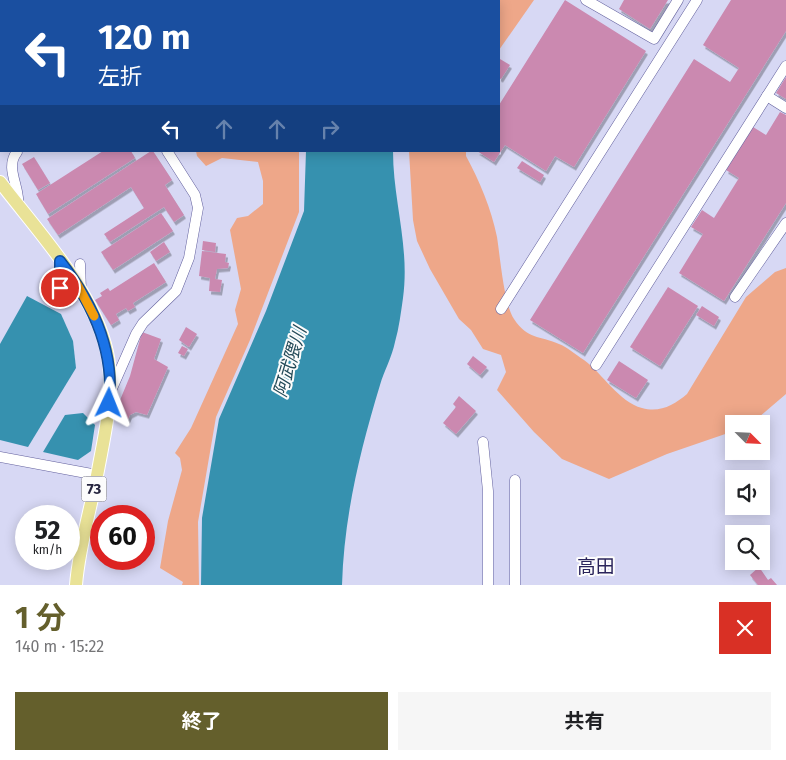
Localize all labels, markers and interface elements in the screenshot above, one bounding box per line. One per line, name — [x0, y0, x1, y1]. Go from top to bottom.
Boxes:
text: 120 m — [98, 16, 191, 58]
icon: left — [15, 20, 80, 85]
text: 左折 — [98, 63, 142, 90]
icon: left — [157, 115, 185, 143]
icon: ahead — [210, 115, 238, 143]
icon: ahead — [263, 115, 291, 143]
icon: right — [316, 115, 344, 143]
pin — [39, 267, 81, 309]
icon: arrive — [46, 274, 74, 302]
water label: 阿武隈川 — [269, 322, 312, 400]
position arrow — [82, 376, 134, 428]
north arrow — [725, 415, 770, 460]
map controls — [725, 415, 770, 570]
button: sound — [725, 470, 770, 515]
road number: 73 — [82, 476, 106, 502]
speed limit sign: 60 — [90, 505, 155, 570]
text: 52 — [35, 516, 60, 546]
button: search — [725, 525, 770, 570]
text: km/h — [33, 543, 62, 557]
district label: 高田 — [577, 555, 615, 578]
text: 1 分 — [15, 600, 66, 636]
button: close — [719, 602, 771, 654]
text: 140 m · 15:22 — [15, 637, 104, 656]
button: 終了 — [15, 692, 388, 750]
button: 共有 — [398, 692, 771, 750]

